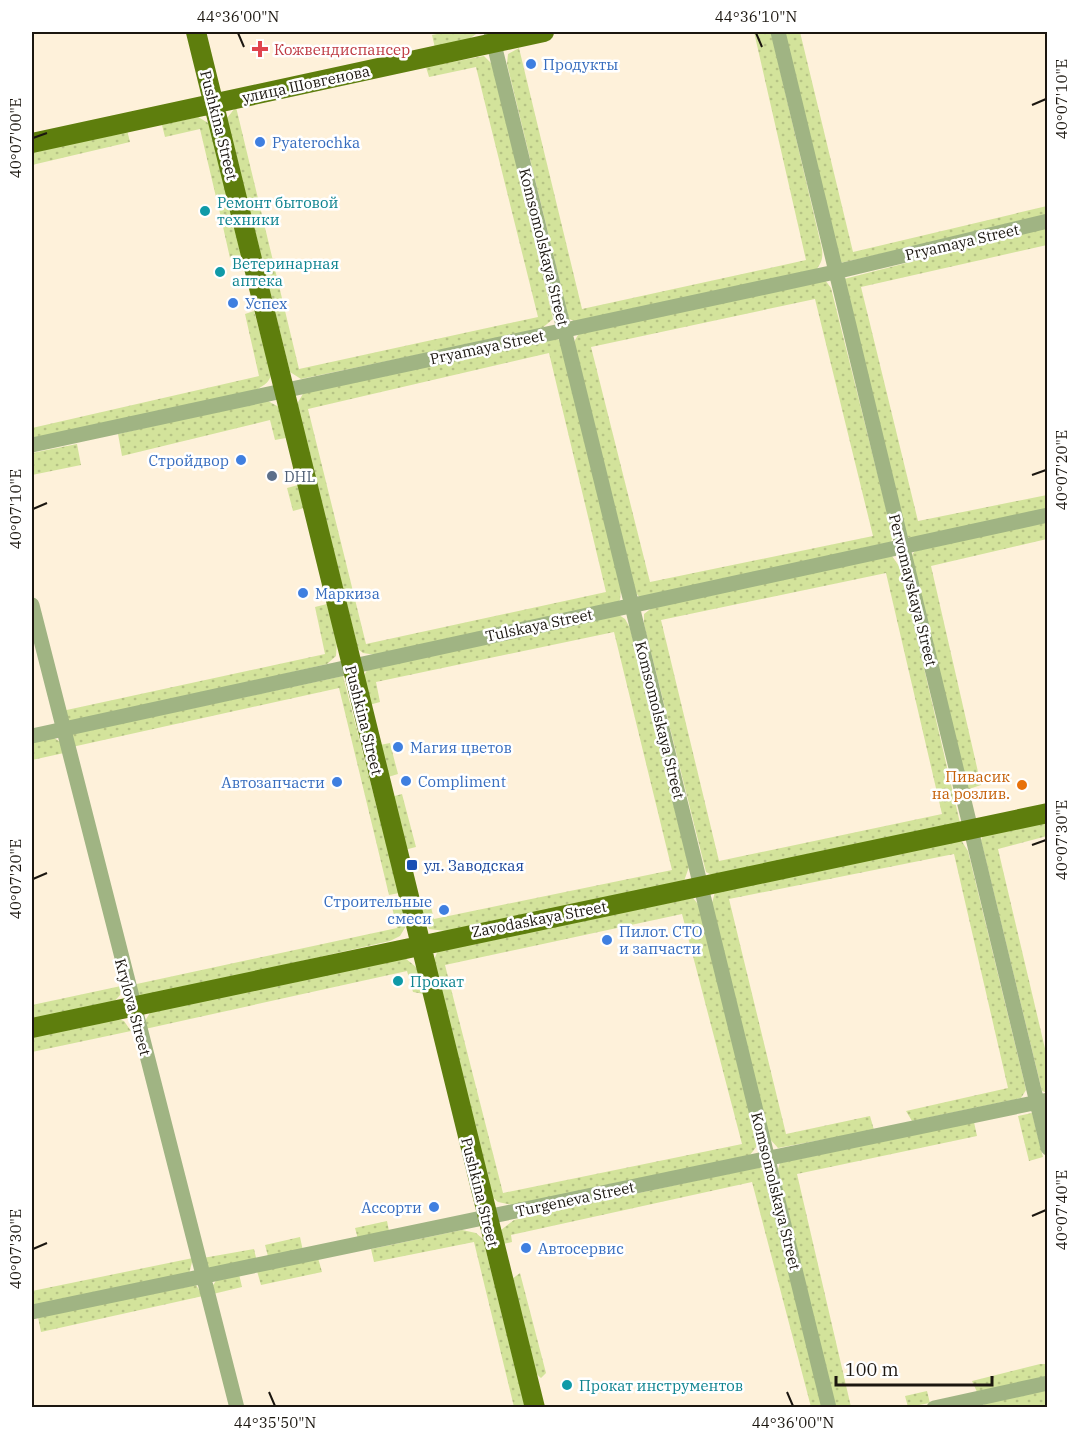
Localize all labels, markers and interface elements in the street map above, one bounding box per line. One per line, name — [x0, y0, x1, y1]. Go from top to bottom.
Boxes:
text: 44°36'00"N — [197, 7, 279, 26]
text: 44°36'10"N — [715, 7, 797, 26]
marker: Кожвендиспансер — [251, 40, 269, 58]
place label: Кожвендиспансер — [274, 40, 410, 59]
place label: Продукты — [543, 55, 618, 74]
marker: Продукты — [524, 57, 538, 71]
text: 40°07'10"E — [1052, 59, 1071, 139]
street label: улица Шовгенова — [240, 61, 372, 107]
street label: Pushkina Street — [196, 68, 242, 182]
text: 40°07'00"E — [6, 98, 25, 178]
place label: Pyaterochka — [272, 133, 360, 152]
marker: Pyaterochka — [253, 135, 267, 149]
street label: Komsomolskaya Street — [515, 166, 573, 328]
place label: Ремонт бытовой техники — [217, 193, 339, 229]
marker: Ремонт бытовой техники — [198, 204, 212, 218]
street label: Pryamaya Street — [903, 220, 1021, 264]
place label: Ветеринарная аптека — [232, 254, 339, 290]
marker: Ветеринарная аптека — [213, 265, 227, 279]
place label: Успех — [245, 294, 288, 313]
marker: Успех — [226, 296, 240, 310]
street label: Pryamaya Street — [428, 326, 546, 368]
text: 40°07'20"E — [1052, 430, 1071, 510]
place label: Стройдвор — [148, 451, 229, 470]
marker: Стройдвор — [234, 453, 248, 467]
place label: DHL — [284, 467, 315, 486]
text: 40°07'10"E — [6, 469, 25, 549]
marker: DHL — [265, 469, 279, 483]
street label: Pervomayskaya Street — [885, 512, 941, 668]
place label: Маркиза — [315, 584, 380, 603]
marker: Маркиза — [296, 586, 310, 600]
street label: Tulskaya Street — [484, 604, 594, 646]
street label: Komsomolskaya Street — [631, 639, 689, 801]
street label: Pushkina Street — [341, 663, 387, 777]
place label: Магия цветов — [410, 738, 512, 757]
marker: Магия цветов — [391, 740, 405, 754]
place label: Пивасик на розлив. — [932, 767, 1010, 803]
place label: Compliment — [418, 772, 506, 791]
place label: Автозапчасти — [221, 773, 325, 792]
marker: Compliment — [399, 774, 413, 788]
marker: Автозапчасти — [330, 775, 344, 789]
marker: Пивасик на розлив. — [1015, 778, 1029, 792]
text: 40°07'30"E — [1052, 800, 1071, 880]
text: 40°07'20"E — [6, 839, 25, 919]
place label: ул. Заводская — [424, 856, 524, 875]
marker: ул. Заводская — [405, 858, 419, 872]
place label: Строительные смеси — [324, 892, 432, 928]
street label: Zavodaskaya Street — [470, 897, 608, 941]
marker: Строительные смеси — [437, 903, 451, 917]
place label: Пилот. СТО и запчасти — [619, 922, 702, 958]
marker: Пилот. СТО и запчасти — [600, 933, 614, 947]
street label: Krylova Street — [111, 956, 155, 1058]
place label: Прокат — [410, 972, 464, 991]
marker: Прокат — [391, 974, 405, 988]
street label: Komsomolskaya Street — [747, 1110, 805, 1272]
street label: Pushkina Street — [457, 1135, 503, 1249]
text: 40°07'40"E — [1052, 1170, 1071, 1250]
street label: Turgeneva Street — [514, 1177, 636, 1221]
place label: Ассорти — [361, 1198, 422, 1217]
marker: Ассорти — [427, 1200, 441, 1214]
text: 40°07'30"E — [6, 1209, 25, 1289]
place label: Автосервис — [538, 1239, 624, 1258]
marker: Автосервис — [519, 1241, 533, 1255]
scale bar — [836, 1349, 992, 1387]
text: 100 m — [845, 1358, 899, 1381]
place label: Прокат инструментов — [579, 1376, 743, 1395]
marker: Прокат инструментов — [560, 1378, 574, 1392]
text: 44°35'50"N — [234, 1413, 316, 1432]
text: 44°36'00"N — [752, 1413, 834, 1432]

